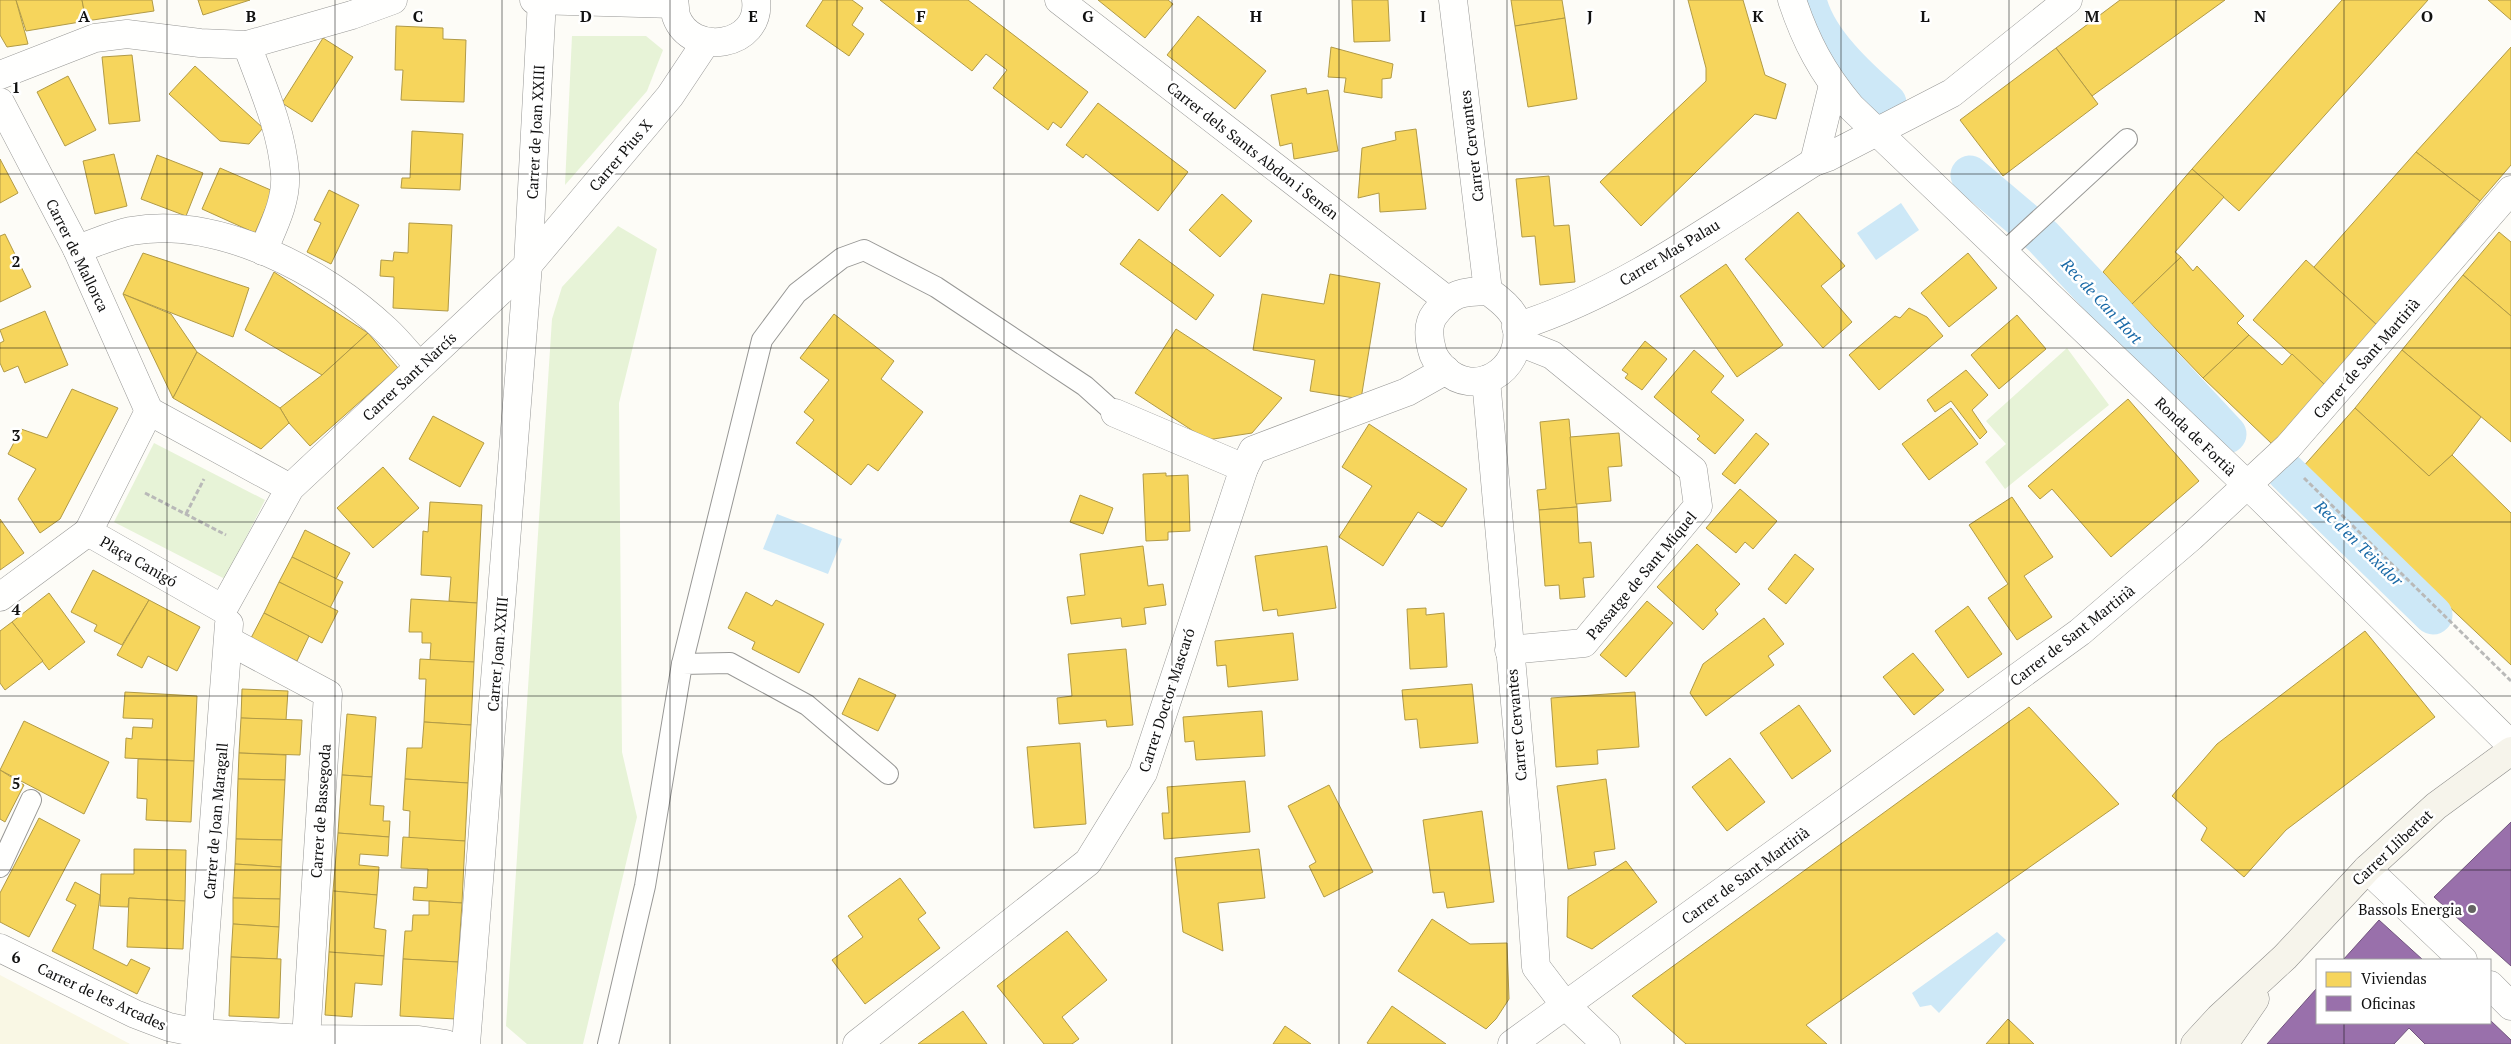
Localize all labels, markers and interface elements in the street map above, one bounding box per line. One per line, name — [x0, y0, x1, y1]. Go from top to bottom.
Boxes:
text: A — [78, 5, 90, 27]
text: B — [246, 5, 256, 27]
text: C — [413, 5, 423, 27]
text: D — [580, 5, 592, 27]
text: E — [748, 5, 758, 27]
text: F — [916, 5, 926, 27]
text: G — [1082, 5, 1094, 27]
text: H — [1250, 5, 1262, 27]
text: I — [1420, 5, 1426, 27]
text: J — [1587, 5, 1593, 27]
text: K — [1752, 5, 1764, 27]
text: L — [1920, 5, 1930, 27]
text: M — [2085, 5, 2100, 27]
text: N — [2254, 5, 2266, 27]
text: O — [2421, 5, 2433, 27]
street label: Carrer de Joan XXIII — [521, 64, 549, 200]
text: 1 — [11, 76, 21, 98]
street label: Carrer dels Sants Abdon i Senén — [1163, 77, 1343, 223]
street label: Carrer Cervantes — [1454, 89, 1488, 203]
street label: Carrer Pius X — [584, 115, 656, 195]
street label: Carrer de Mallorca — [42, 195, 114, 315]
street label: Carrer Mas Palau — [1615, 214, 1723, 290]
text: 2 — [11, 250, 21, 272]
water label: Rec de Can Hort — [2056, 253, 2148, 349]
street label: Carrer de Sant Martirià — [2308, 293, 2424, 422]
street label: Carrer Sant Narcís — [358, 327, 460, 425]
street label: Ronda de Fortià — [2151, 392, 2241, 480]
text: 3 — [11, 424, 21, 446]
water label: Rec d'en Teixidor — [2309, 495, 2408, 591]
street label: Passatge de Sant Miquel — [1581, 507, 1701, 643]
street label: Plaça Canigó — [97, 531, 181, 591]
street label: Carrer de Sant Martirià — [2005, 580, 2139, 690]
street label: Carrer Joan XXIII — [482, 596, 512, 712]
text: 4 — [11, 598, 21, 620]
street label: Carrer Doctor Mascaró — [1133, 625, 1199, 775]
street label: Carrer Cervantes — [1501, 668, 1531, 782]
street label: Carrer de Joan Maragall — [198, 742, 232, 900]
street label: Carrer de Bassegoda — [305, 743, 335, 879]
text: 5 — [11, 772, 21, 794]
street label: Carrer Llibertat — [2347, 804, 2437, 889]
street label: Carrer de Sant Martirià — [1677, 822, 1813, 928]
place label: Bassols Energia — [2358, 899, 2462, 919]
marker: Bassols Energia — [2466, 903, 2478, 915]
text: 6 — [11, 946, 21, 968]
street label: Carrer de les Arcades — [34, 957, 170, 1035]
legend — [2316, 959, 2491, 1024]
text: Viviendas — [2361, 968, 2427, 988]
text: Oficinas — [2361, 993, 2416, 1013]

